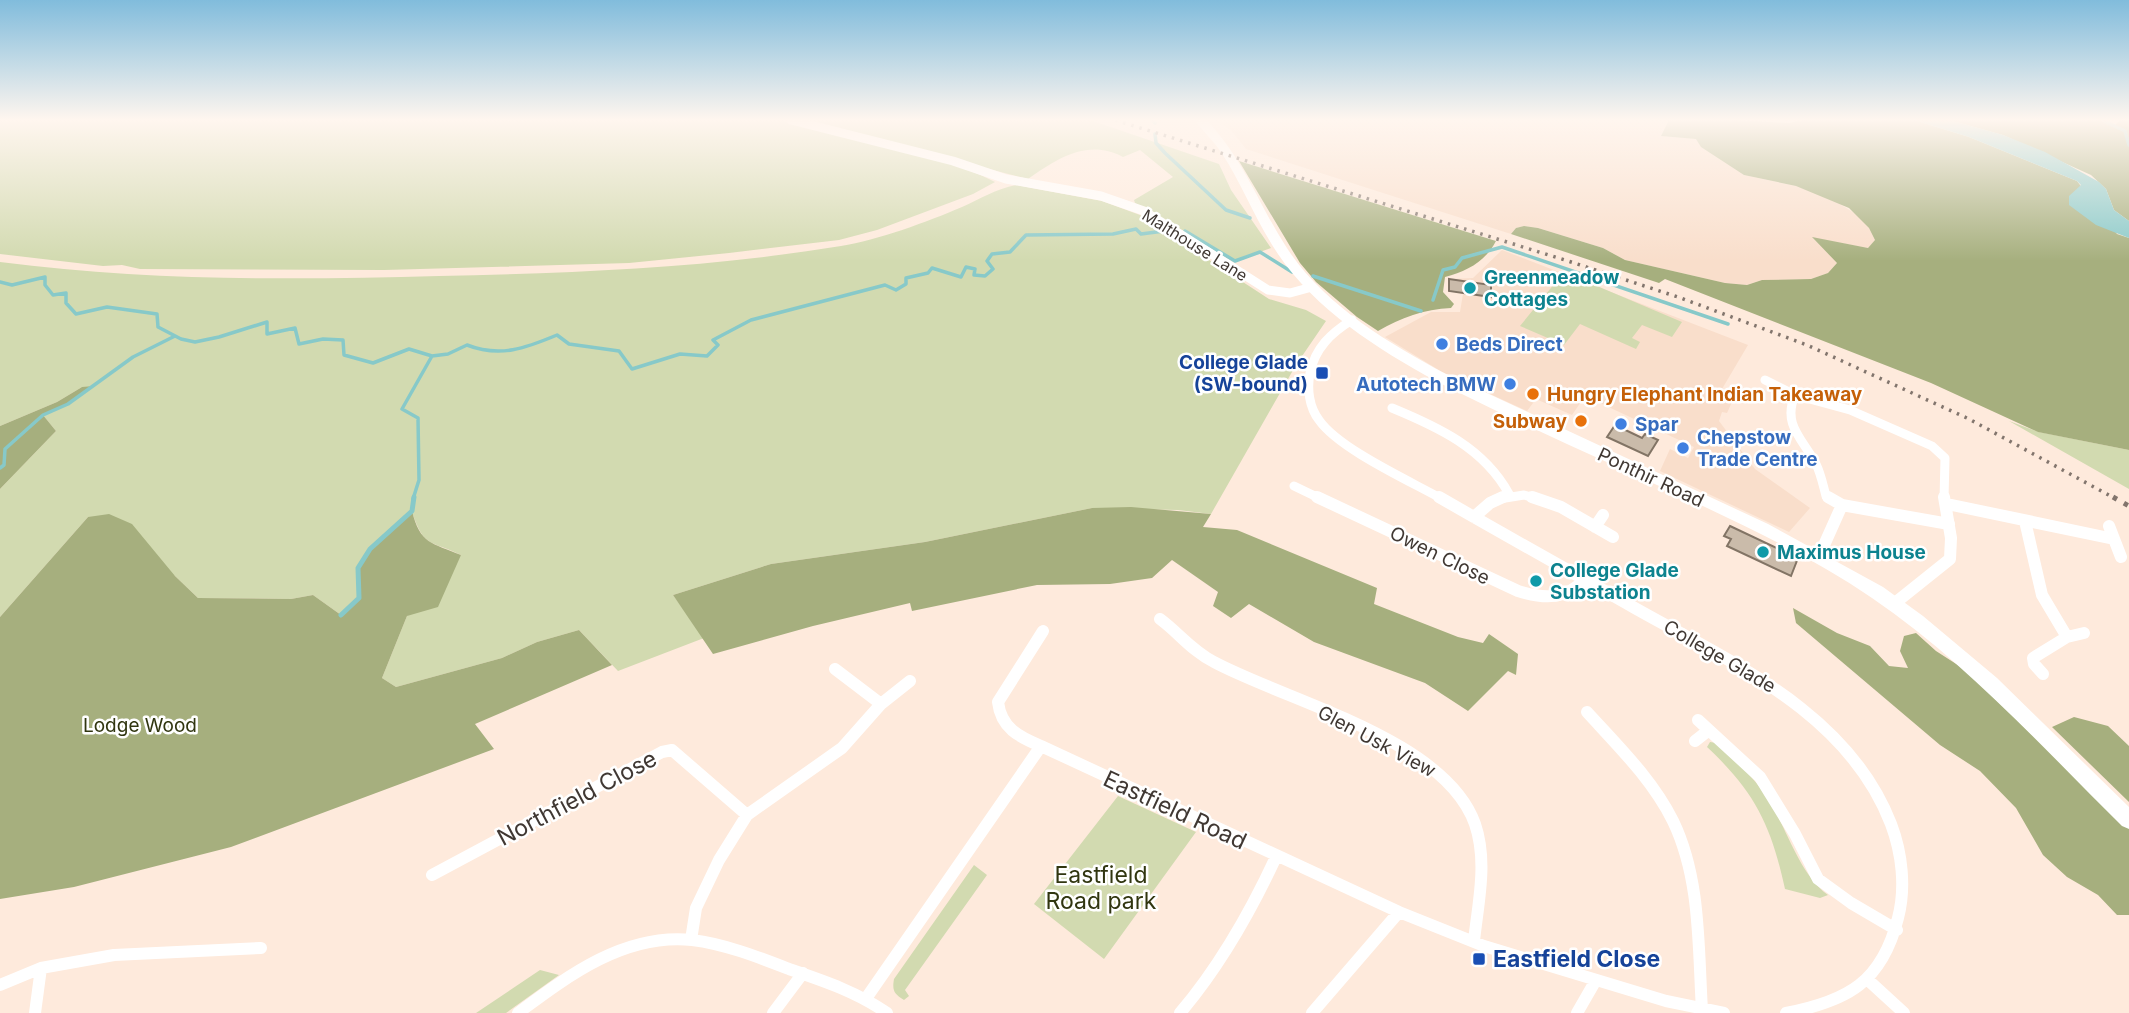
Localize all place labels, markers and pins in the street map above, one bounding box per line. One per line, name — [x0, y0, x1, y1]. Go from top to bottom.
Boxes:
place label: Greenmeadow Cottages — [1484, 266, 1619, 311]
marker: Greenmeadow Cottages — [1462, 280, 1478, 296]
place label: Beds Direct — [1456, 333, 1563, 356]
marker: Beds Direct — [1434, 336, 1450, 352]
place label: College Glade (SW-bound) — [1179, 351, 1308, 396]
marker: College Glade (SW-bound) — [1314, 365, 1330, 381]
place label: Autotech BMW — [1356, 373, 1496, 396]
marker: Autotech BMW — [1502, 376, 1518, 392]
place label: Hungry Elephant Indian Takeaway — [1547, 383, 1863, 406]
marker: Hungry Elephant Indian Takeaway — [1525, 386, 1541, 402]
place label: Subway — [1493, 410, 1568, 433]
marker: Subway — [1573, 413, 1589, 429]
place label: Spar — [1635, 413, 1679, 436]
marker: Spar — [1613, 416, 1629, 432]
place label: Chepstow Trade Centre — [1697, 426, 1818, 471]
marker: Chepstow Trade Centre — [1675, 440, 1691, 456]
place label: Maximus House — [1777, 541, 1926, 564]
marker: Maximus House — [1755, 544, 1771, 560]
place label: College Glade Substation — [1550, 559, 1679, 604]
marker: College Glade Substation — [1528, 573, 1544, 589]
place label: Eastfield Close — [1493, 945, 1660, 973]
marker: Eastfield Close — [1471, 951, 1487, 967]

